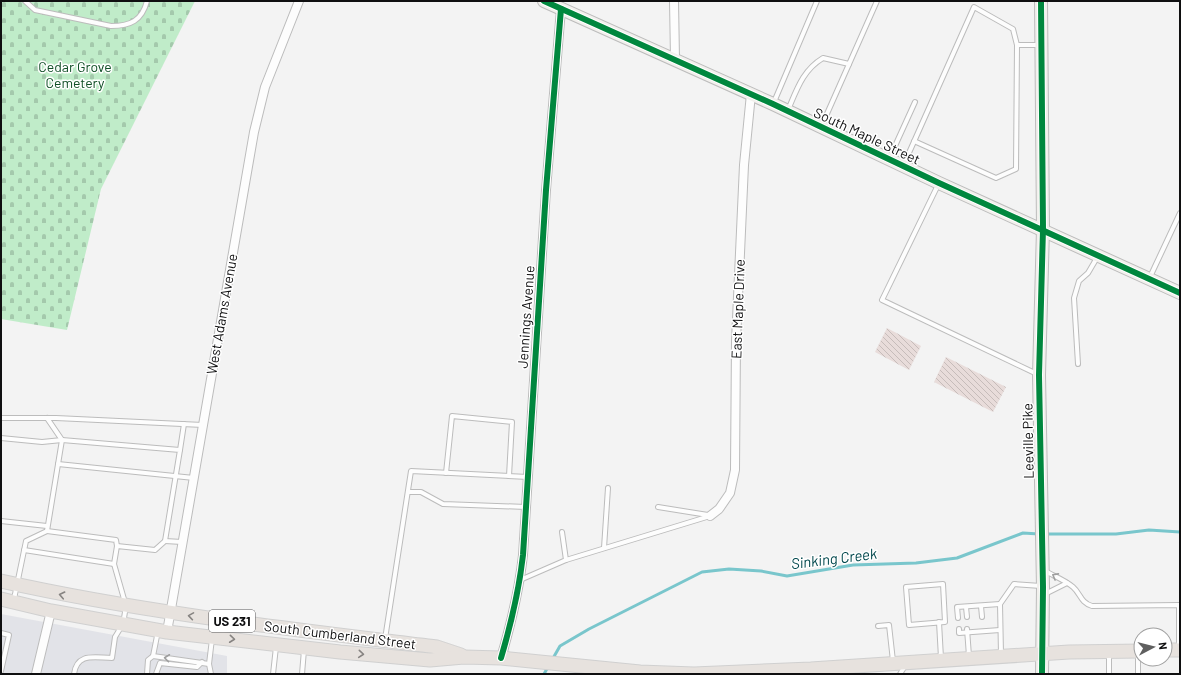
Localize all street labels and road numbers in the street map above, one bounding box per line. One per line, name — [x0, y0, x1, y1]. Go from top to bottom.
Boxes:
street label: South Maple Street — [811, 103, 923, 168]
street label: West Adams Avenue — [203, 252, 240, 376]
street label: East Maple Drive — [727, 259, 748, 359]
street label: Jennings Avenue — [513, 265, 538, 369]
street label: Leeville Pike — [1018, 403, 1037, 479]
road number: US 231 — [209, 610, 255, 632]
street label: South Cumberland Street — [263, 617, 417, 652]

